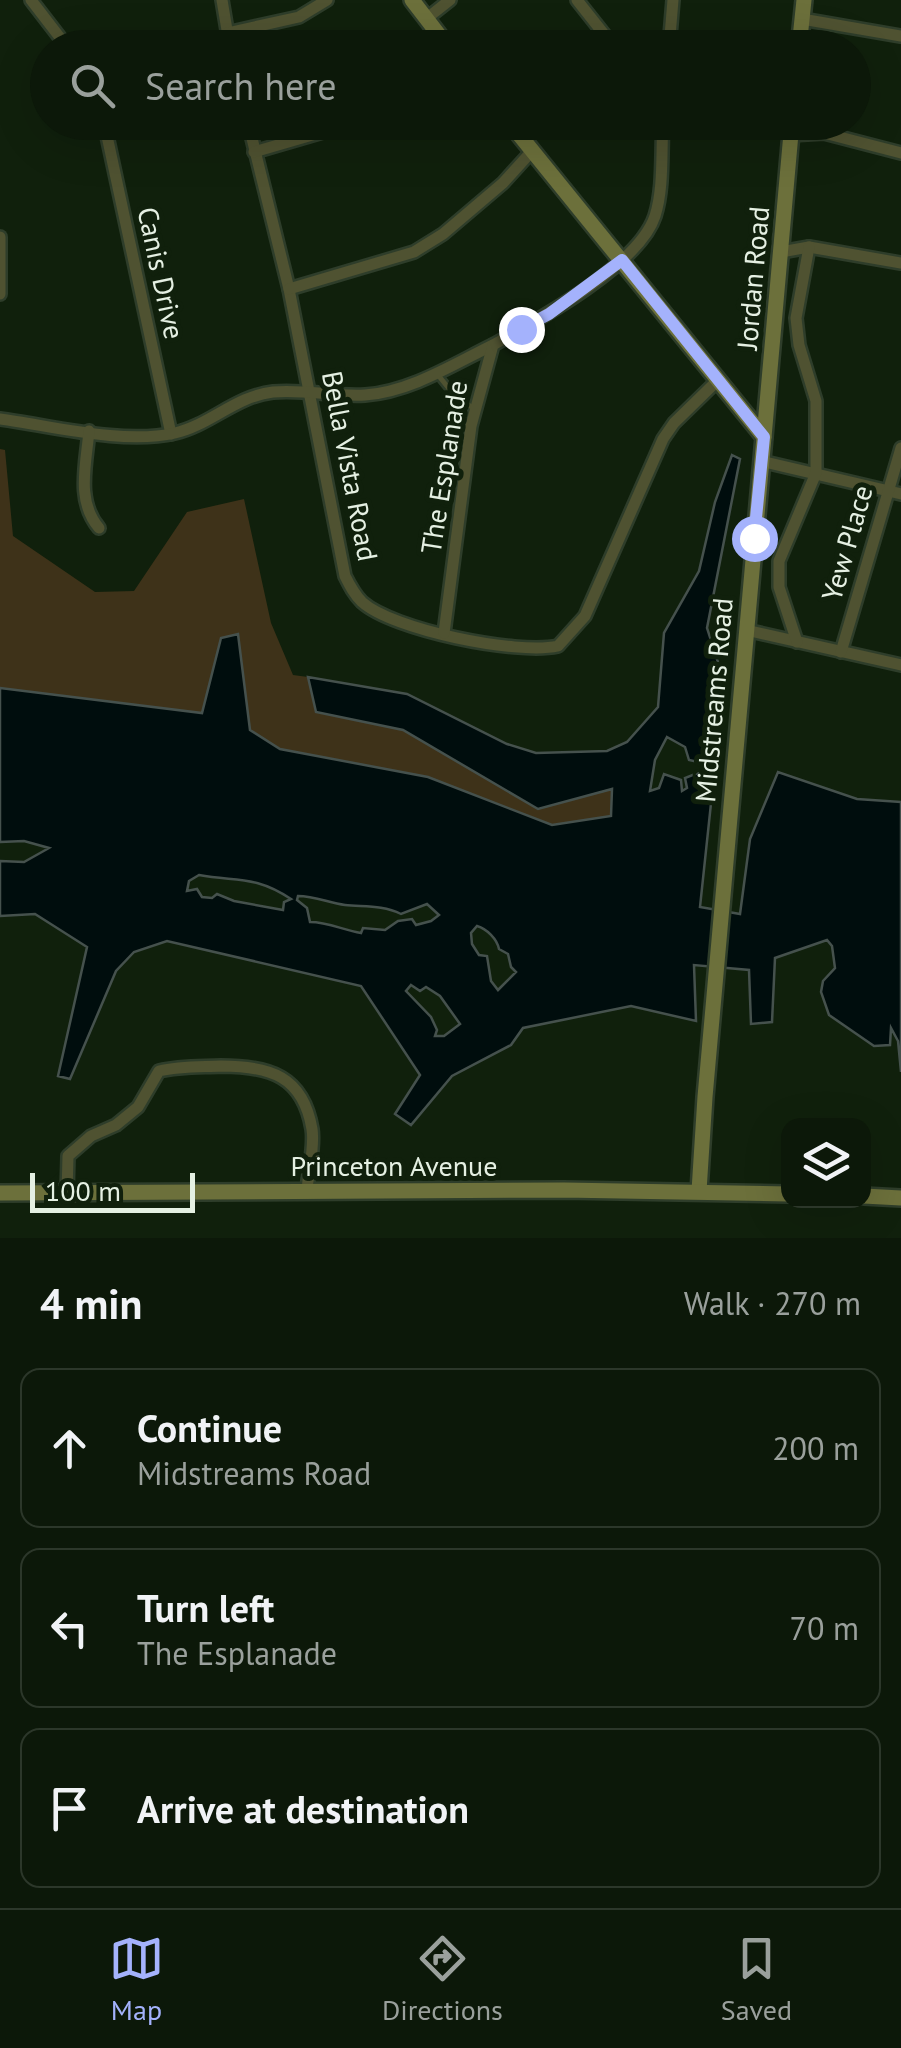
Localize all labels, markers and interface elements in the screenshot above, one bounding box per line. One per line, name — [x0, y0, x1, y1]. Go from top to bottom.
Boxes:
search box — [30, 30, 871, 140]
icon: search — [65, 58, 120, 113]
text: Search here — [145, 61, 337, 110]
street label: Canis Drive — [129, 203, 194, 342]
street label: Jordan Road — [728, 205, 777, 352]
route end — [499, 307, 545, 353]
street label: Bella Vista Road — [314, 368, 387, 564]
street label: The Esplanade — [412, 378, 475, 556]
street label: Yew Place — [812, 481, 881, 605]
route start — [732, 516, 778, 562]
street label: Midstreams Road — [686, 596, 741, 804]
map controls — [781, 1118, 871, 1208]
button: layers — [781, 1118, 871, 1208]
street label: Princeton Avenue — [291, 1147, 497, 1184]
scale bar — [30, 1168, 195, 1212]
text: 100 m — [45, 1172, 121, 1209]
text: 4 min — [40, 1276, 142, 1331]
text: Walk · 270 m — [684, 1282, 861, 1324]
text: Continue — [137, 1403, 282, 1452]
icon: ahead — [42, 1421, 97, 1476]
text: 200 m — [772, 1427, 859, 1469]
text: Midstreams Road — [137, 1452, 371, 1494]
text: Turn left — [137, 1583, 274, 1632]
icon: left — [42, 1601, 97, 1656]
text: 70 m — [790, 1607, 859, 1649]
text: The Esplanade — [137, 1632, 337, 1674]
icon: arrive — [42, 1781, 97, 1836]
text: Arrive at destination — [137, 1784, 469, 1833]
tab: Map — [109, 1931, 164, 2028]
tab: Directions — [382, 1931, 503, 2028]
tab: Saved — [721, 1931, 792, 2028]

